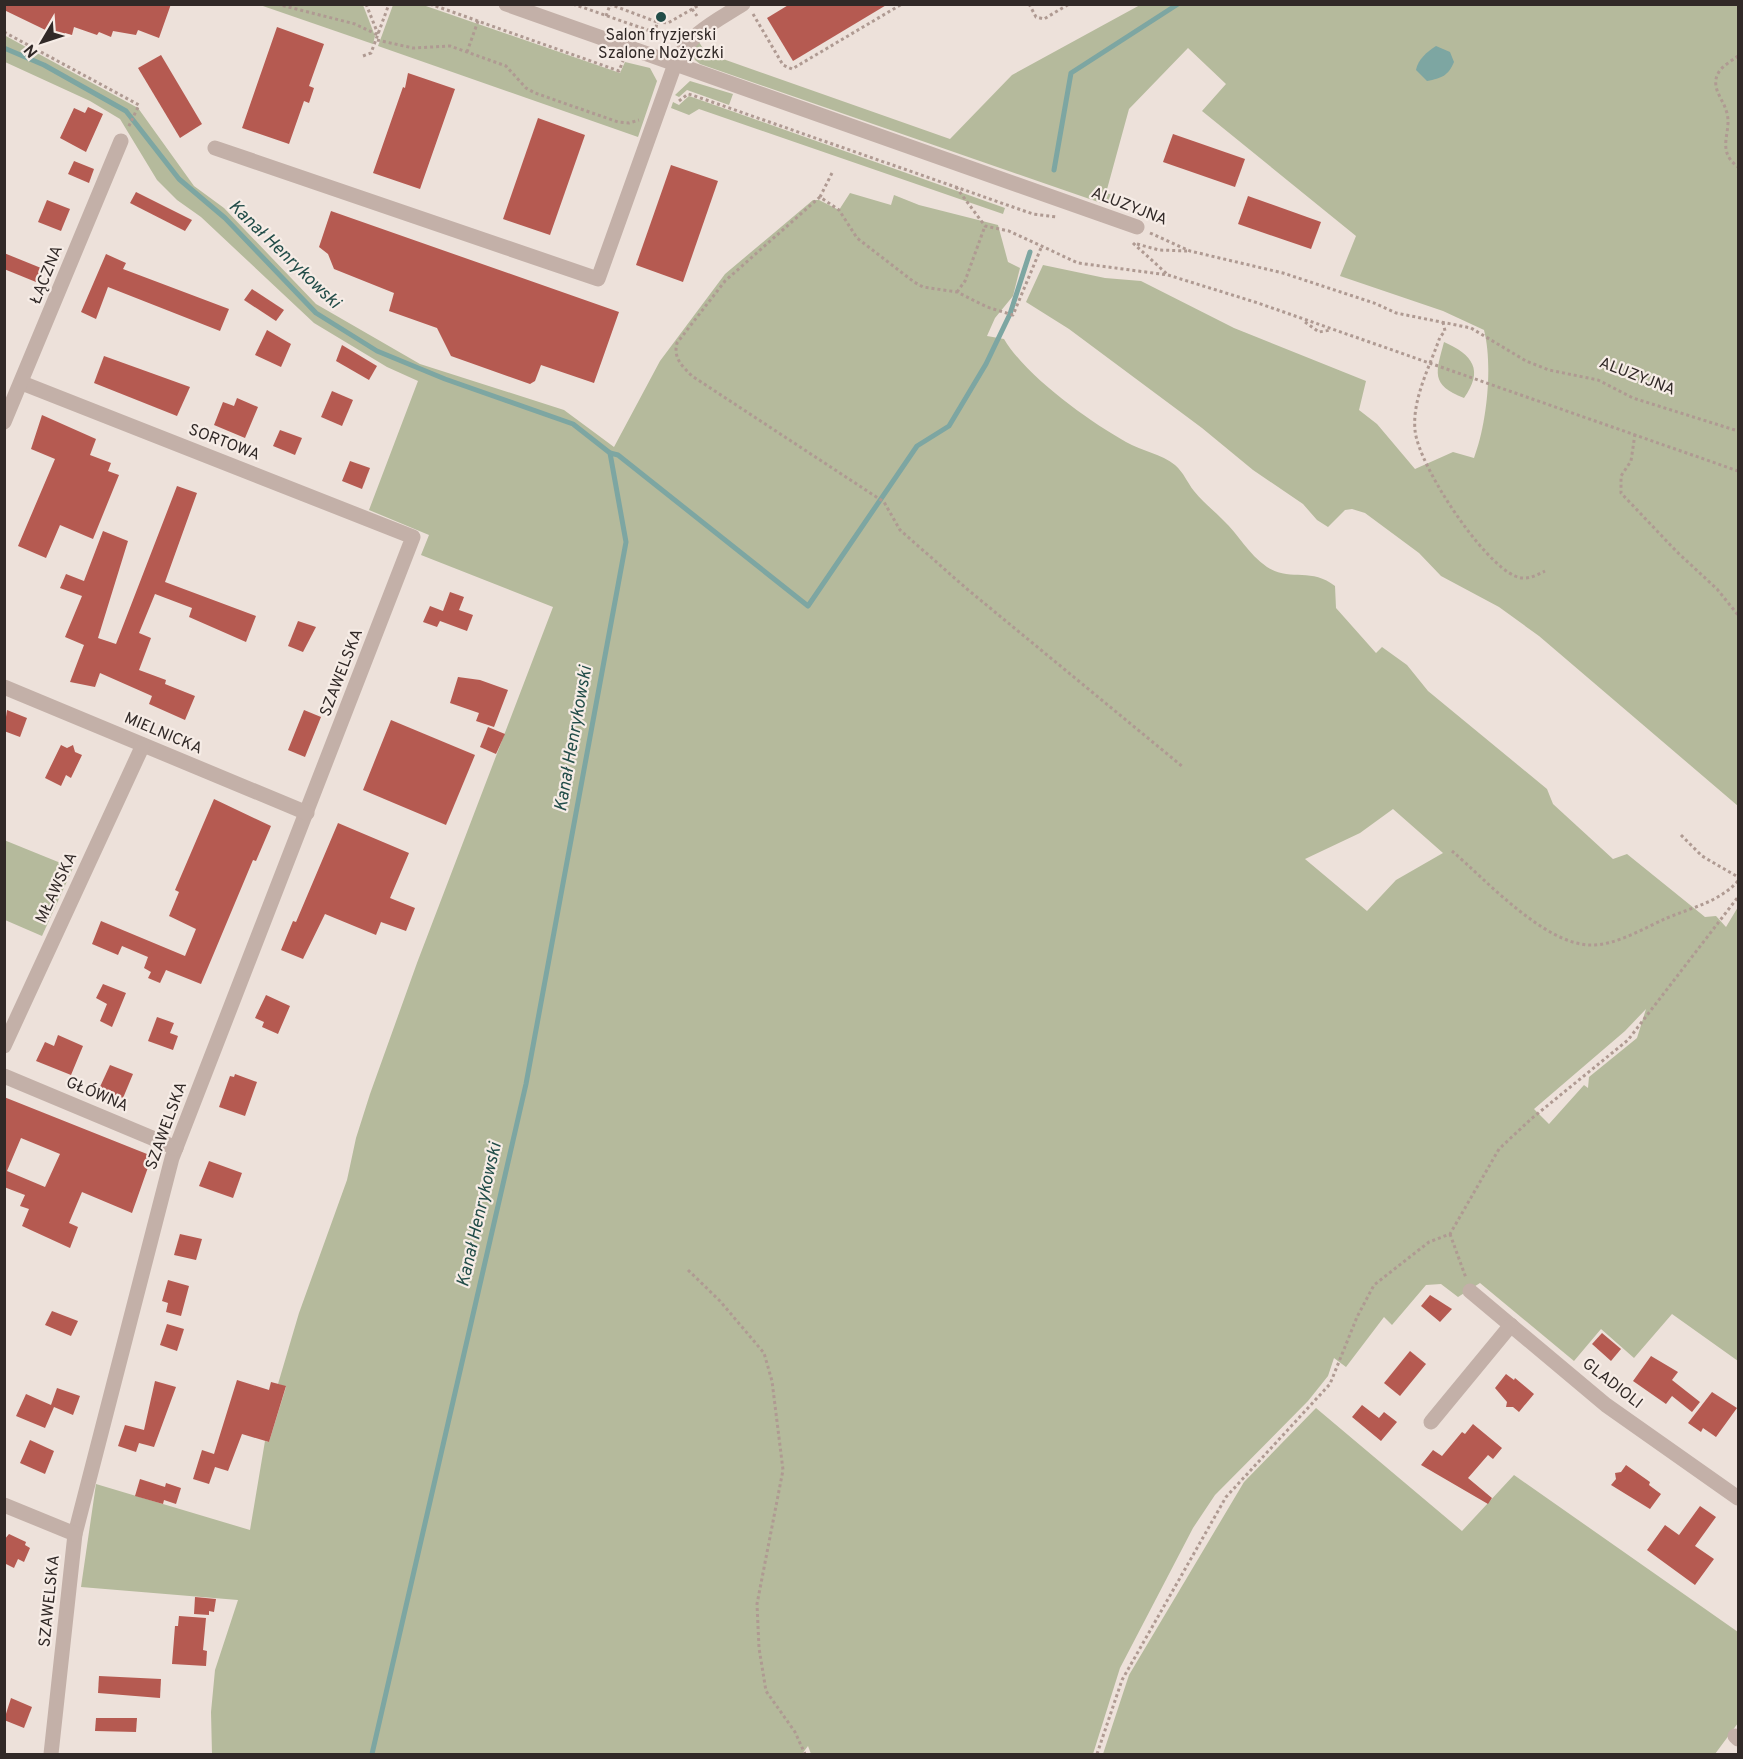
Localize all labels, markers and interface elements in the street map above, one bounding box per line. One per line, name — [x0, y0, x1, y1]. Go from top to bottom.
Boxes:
marker: Salon fryzjerski Szalone Nożyczki — [654, 10, 668, 24]
north arrow — [12, 12, 72, 72]
place label: Salon fryzjerski Szalone Nożyczki — [598, 26, 724, 64]
text: N — [21, 39, 43, 61]
street label: ALUZYJNA — [1088, 183, 1170, 231]
water label: Kanał Henrykowski — [223, 196, 346, 316]
street label: ŁĄCZNA — [26, 243, 68, 307]
street label: ALUZYJNA — [1596, 353, 1678, 401]
street label: SORTOWA — [185, 420, 263, 466]
street label: SZAWELSKA — [316, 626, 368, 720]
water label: Kanał Henrykowski — [550, 663, 598, 814]
street label: MIELNICKA — [121, 709, 205, 759]
street label: MŁAWSKA — [32, 849, 82, 927]
street label: GŁÓWNA — [63, 1071, 132, 1117]
street label: SZAWELSKA — [142, 1079, 192, 1173]
water label: Kanał Henrykowski — [452, 1139, 508, 1289]
street label: GLADIOLI — [1578, 1354, 1646, 1414]
street label: SZAWELSKA — [35, 1554, 65, 1648]

